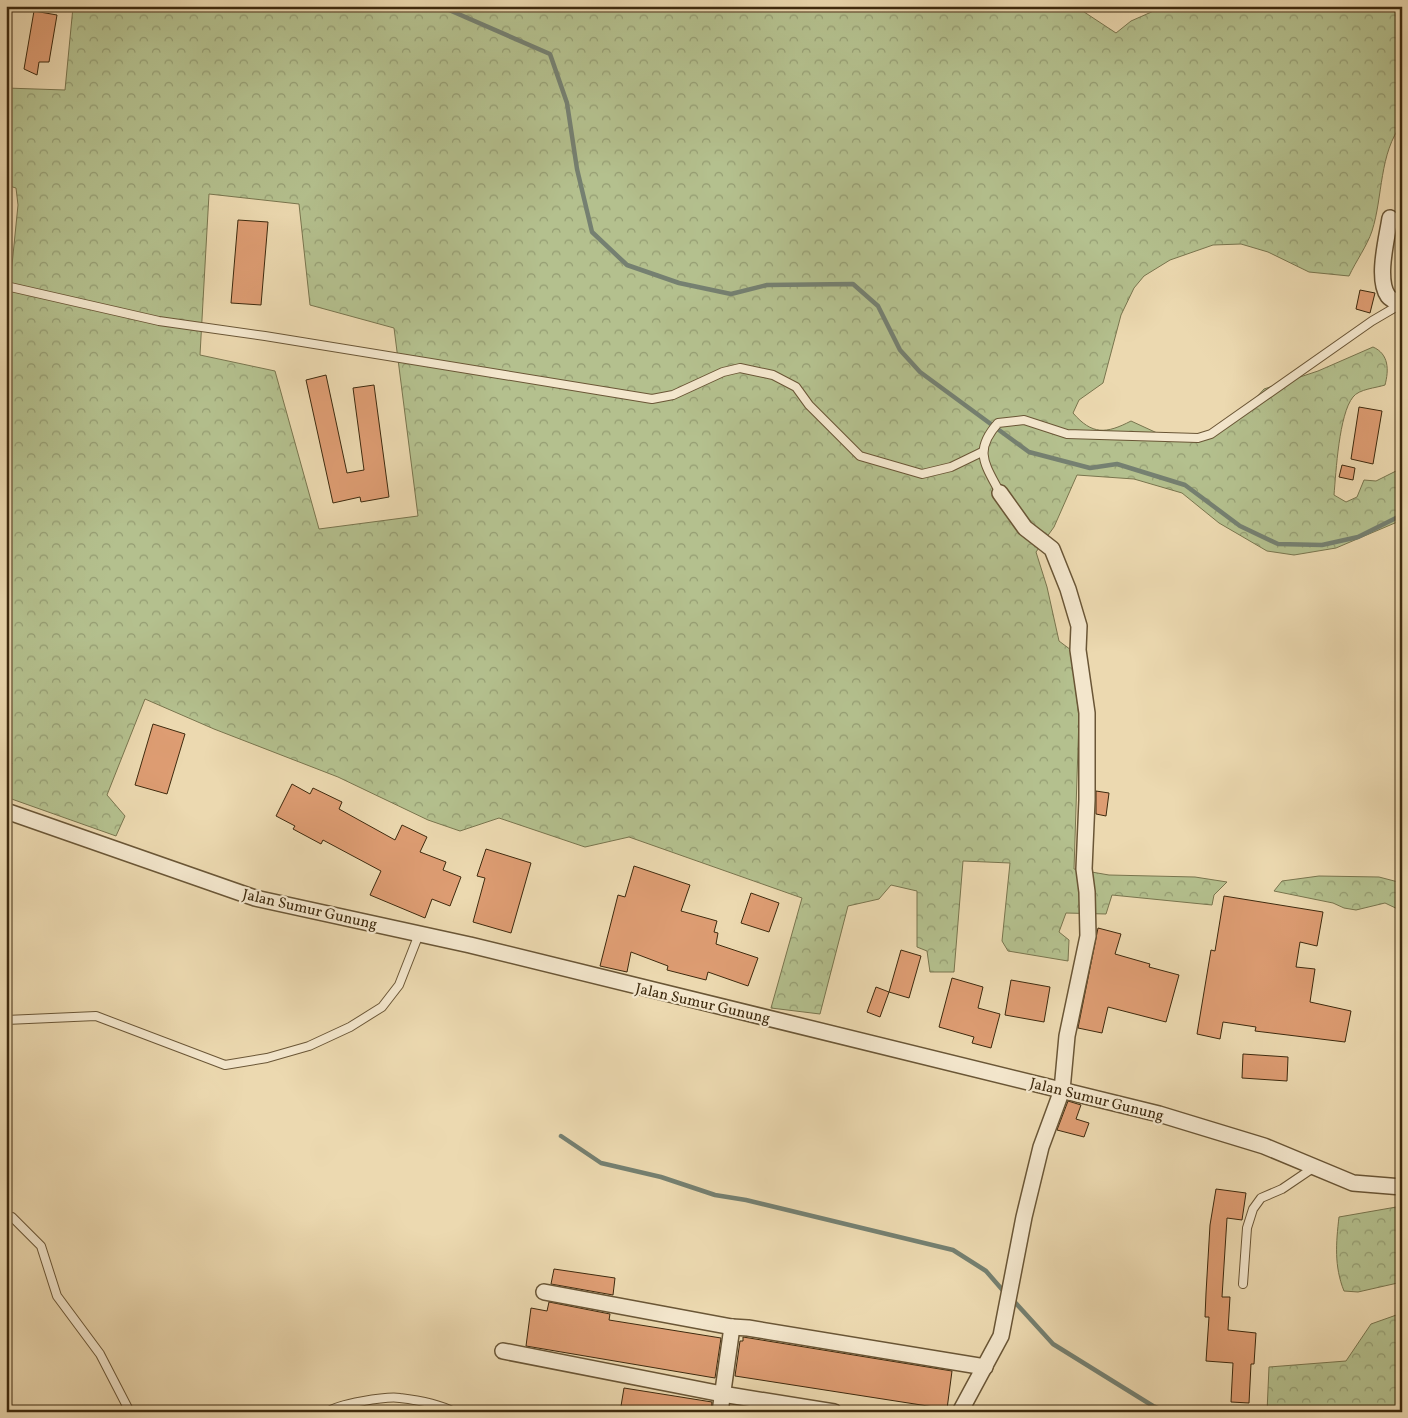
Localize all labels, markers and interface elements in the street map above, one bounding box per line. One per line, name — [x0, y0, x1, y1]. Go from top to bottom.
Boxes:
street label: Jalan Sumur Gunung — [240, 885, 379, 936]
street label: Jalan Sumur Gunung — [633, 979, 772, 1030]
street label: Jalan Sumur Gunung — [1027, 1074, 1166, 1127]

